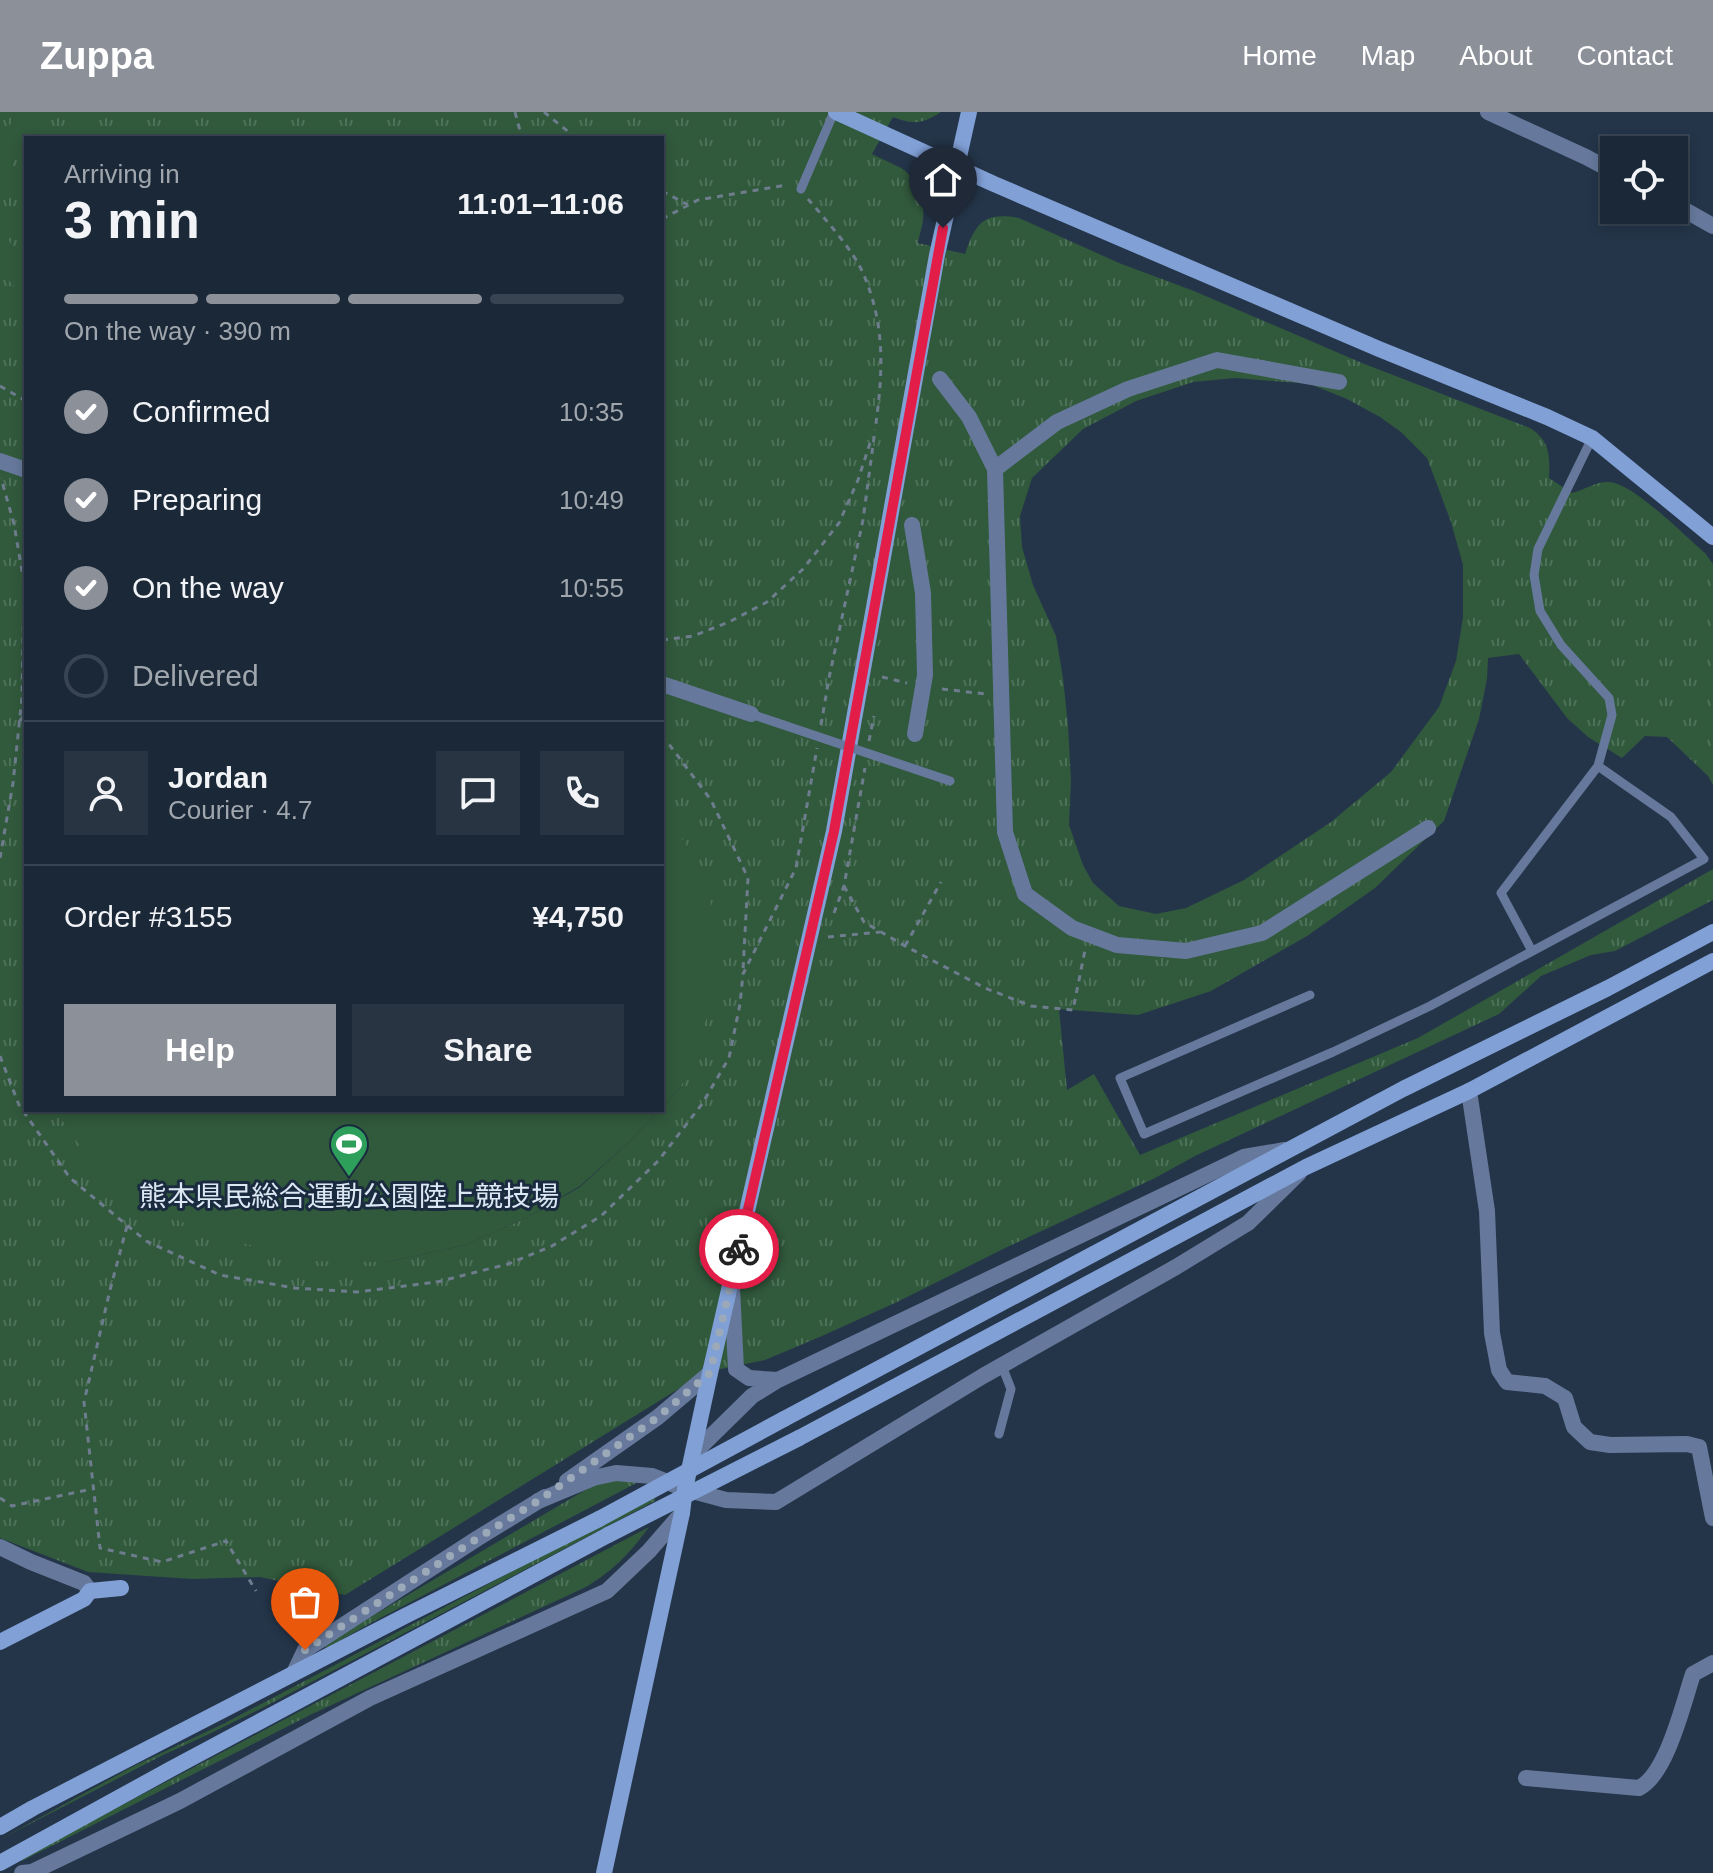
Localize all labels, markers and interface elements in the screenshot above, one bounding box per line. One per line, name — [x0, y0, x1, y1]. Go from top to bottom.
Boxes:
text: Zuppa — [40, 35, 154, 77]
text: Home — [1242, 40, 1317, 71]
text: Map — [1361, 40, 1415, 71]
text: About — [1459, 40, 1533, 71]
text: Contact — [1577, 40, 1673, 71]
map controls — [1600, 136, 1688, 224]
button: locate — [1600, 136, 1688, 224]
pin — [909, 146, 977, 228]
icon: home — [921, 158, 965, 202]
text: Arriving in — [64, 159, 180, 189]
text: 11:01–11:06 — [457, 187, 624, 220]
text: 3 min — [64, 191, 200, 249]
text: On the way · 390 m — [64, 316, 291, 346]
icon: check — [64, 390, 108, 434]
text: Confirmed — [132, 395, 270, 428]
text: 10:35 — [559, 397, 624, 427]
icon: check — [64, 478, 108, 522]
text: Preparing — [132, 483, 262, 516]
text: 10:49 — [559, 485, 624, 515]
icon: check — [64, 566, 108, 610]
text: On the way — [132, 571, 284, 604]
text: 10:55 — [559, 573, 624, 603]
text: Delivered — [132, 659, 259, 692]
button: person — [64, 751, 148, 835]
button: chat — [436, 751, 520, 835]
button: phone — [540, 751, 624, 835]
text: Jordan — [168, 761, 268, 794]
text: Courier · 4.7 — [168, 795, 313, 825]
text: Order #3155 — [64, 900, 232, 933]
text: ¥4,750 — [532, 900, 624, 933]
button: Help — [64, 1004, 336, 1096]
button: Share — [352, 1004, 624, 1096]
sports icon: 熊本県民総合運動公園陸上競技場 — [328, 1123, 370, 1178]
place label: 熊本県民総合運動公園陸上競技場 — [139, 1181, 559, 1212]
courier — [699, 1209, 779, 1289]
icon: bike — [717, 1227, 761, 1271]
pin — [271, 1568, 339, 1650]
icon: bag — [283, 1580, 327, 1624]

